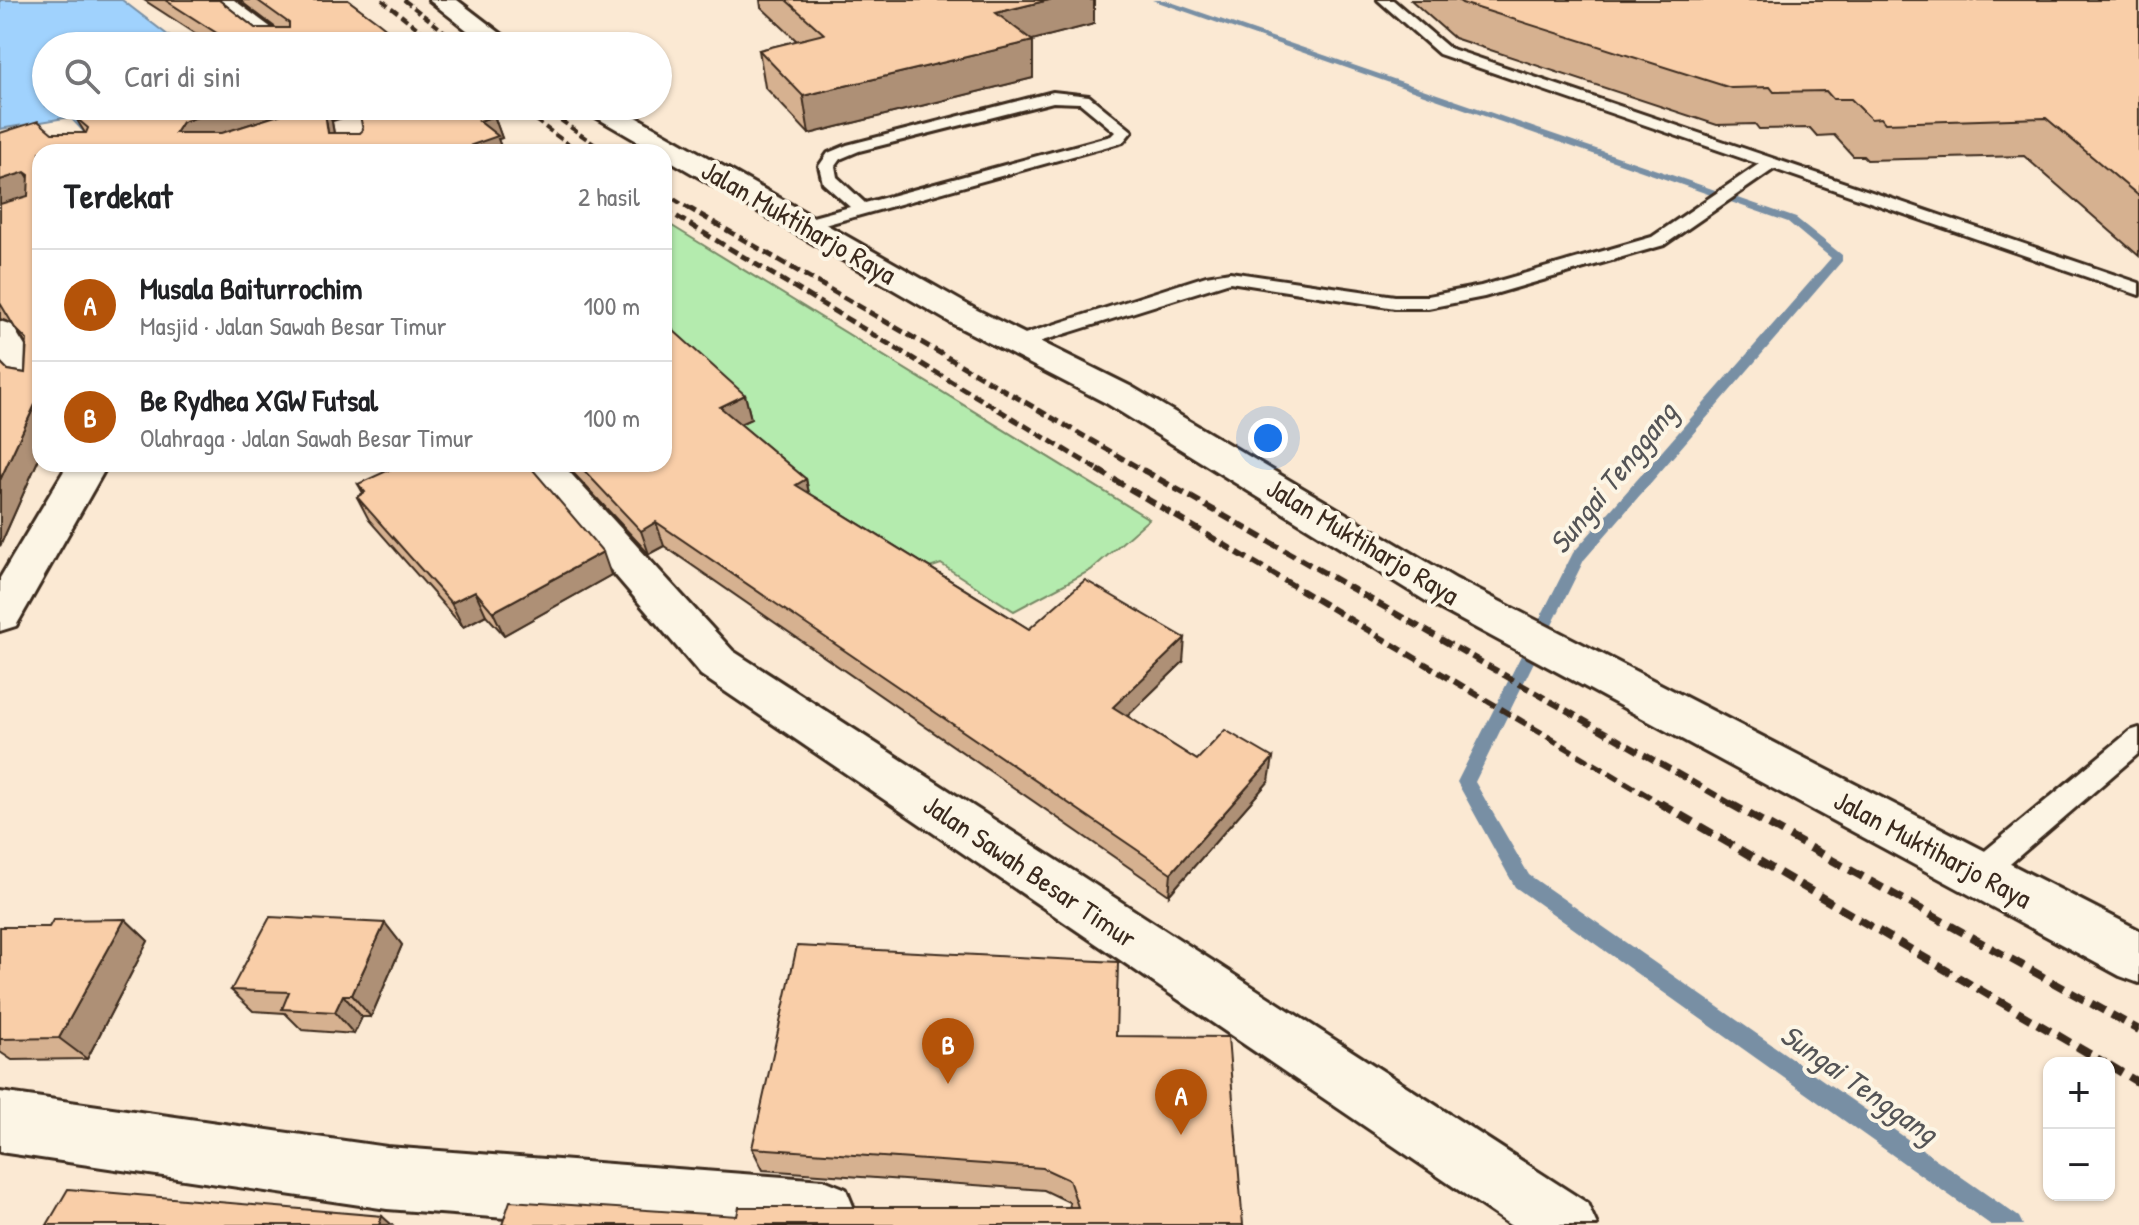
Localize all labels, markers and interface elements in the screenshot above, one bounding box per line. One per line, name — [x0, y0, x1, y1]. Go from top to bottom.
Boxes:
search box — [32, 32, 672, 120]
icon: search — [60, 54, 104, 98]
text: Cari di sini — [124, 56, 241, 96]
street label: Jalan Muktiharjo Raya — [695, 151, 903, 293]
text: Terdekat — [64, 173, 172, 219]
text: 2 hasil — [578, 179, 640, 214]
text: Musala Baiturrochim — [140, 268, 362, 308]
text: A — [84, 288, 96, 323]
text: 100 m — [584, 288, 640, 323]
text: Masjid · Jalan Sawah Besar Timur — [140, 308, 447, 343]
text: Be Rydhea XGW Futsal — [140, 380, 378, 420]
water label: Sungai Tenggang — [1539, 392, 1687, 562]
text: B — [83, 400, 97, 435]
text: 100 m — [584, 400, 640, 435]
your location — [1248, 418, 1288, 458]
text: Olahraga · Jalan Sawah Besar Timur — [140, 420, 473, 455]
street label: Jalan Muktiharjo Raya — [1260, 468, 1466, 614]
street label: Jalan Muktiharjo Raya — [1828, 781, 2038, 917]
street label: Jalan Sawah Besar Timur — [916, 785, 1144, 957]
water label: Sungai Tenggang — [1773, 1014, 1947, 1154]
pin: B — [922, 1018, 974, 1084]
map controls — [2043, 1057, 2115, 1201]
button: + — [2043, 1057, 2115, 1129]
pin: A — [1155, 1069, 1207, 1135]
button: − — [2043, 1129, 2115, 1201]

